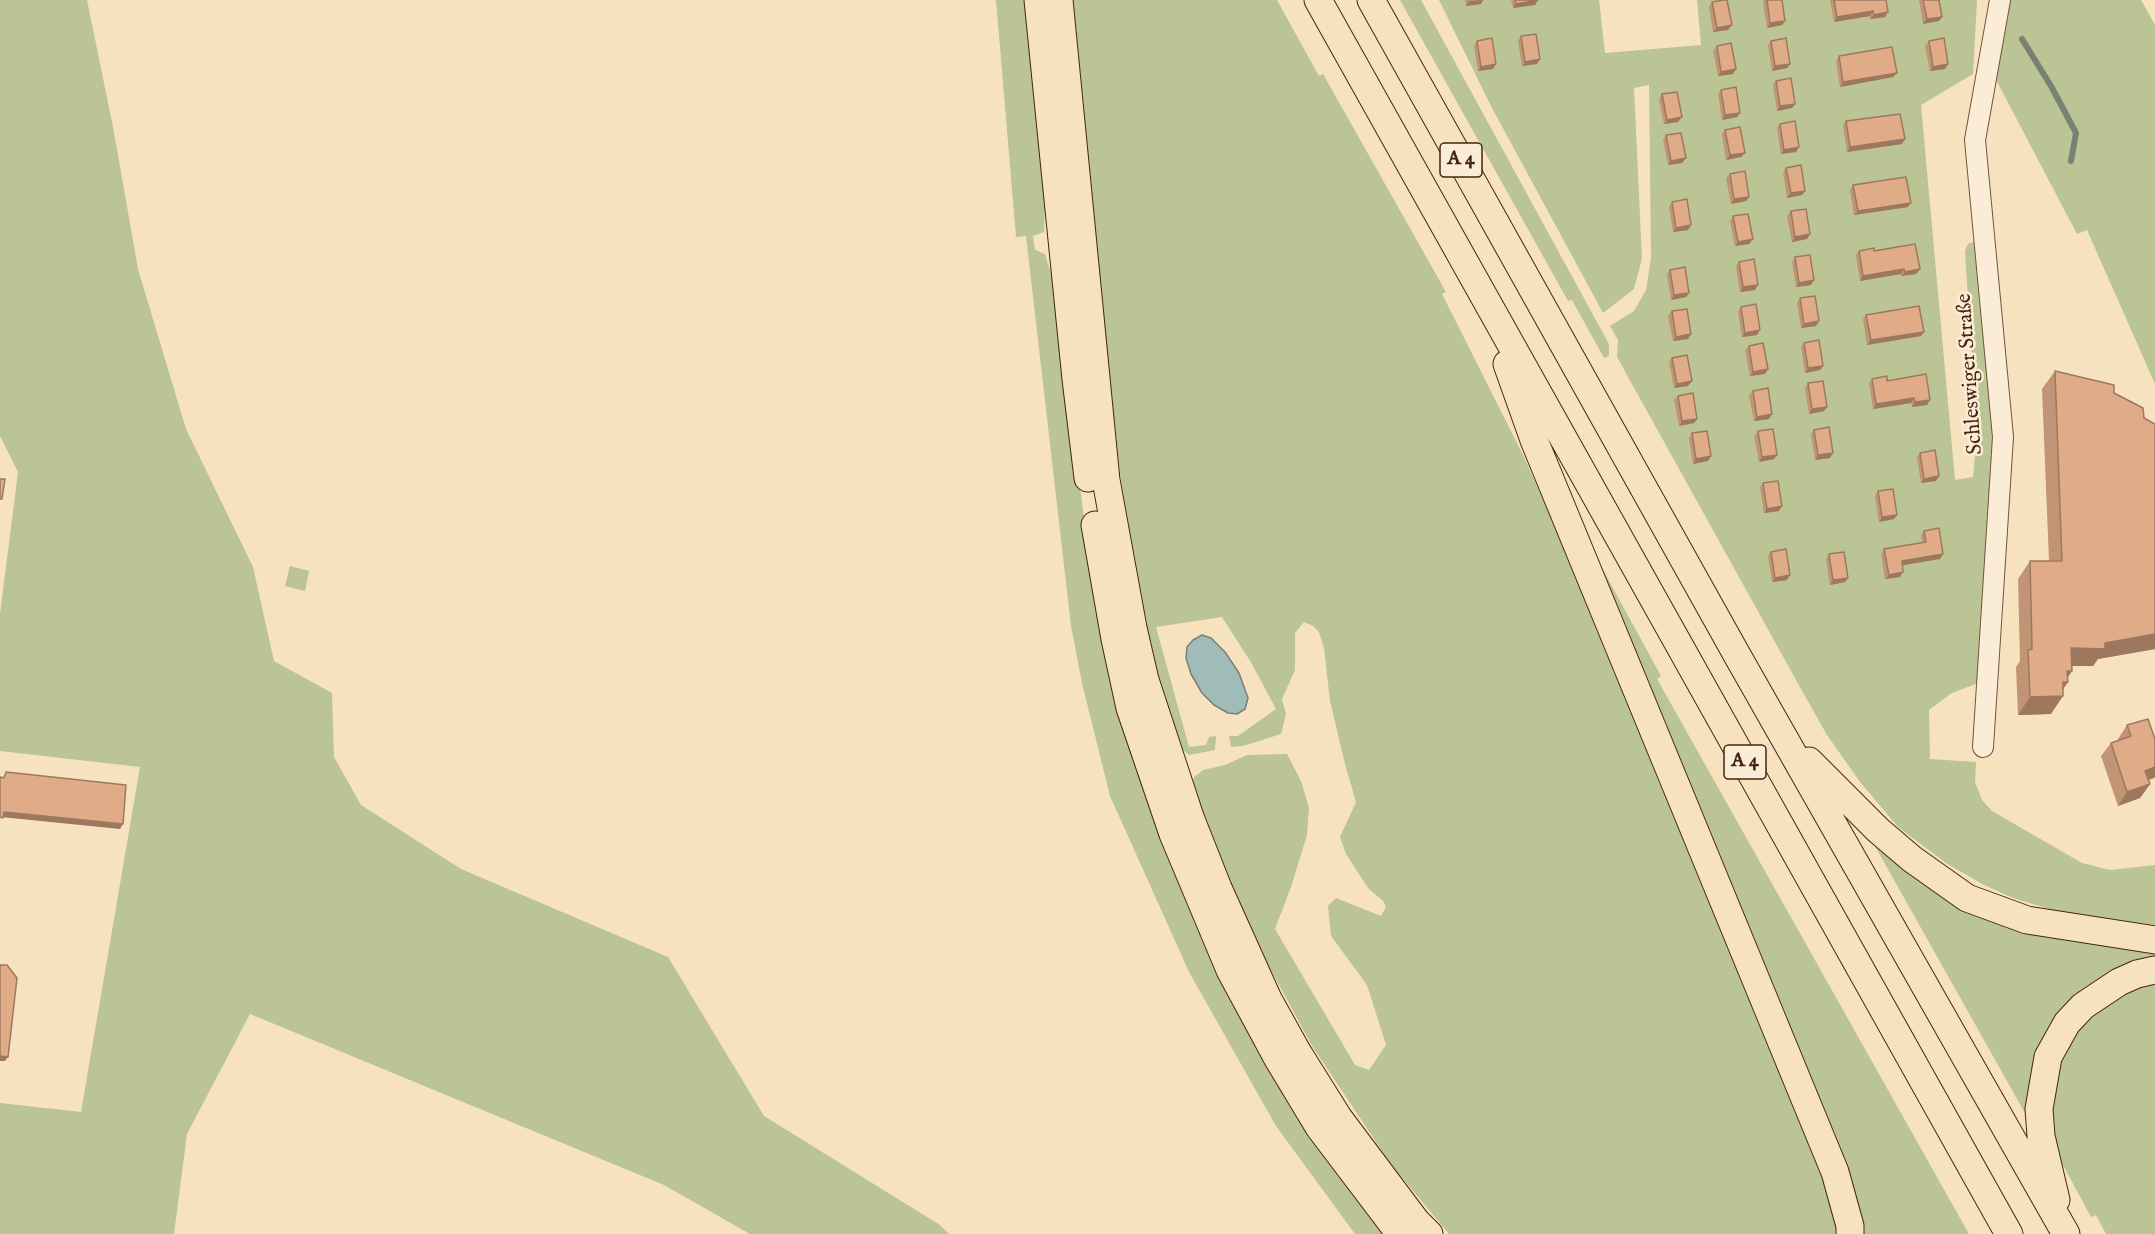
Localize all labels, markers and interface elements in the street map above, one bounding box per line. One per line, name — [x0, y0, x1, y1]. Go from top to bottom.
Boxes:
road number: A 4 — [1440, 143, 1482, 177]
street label: Schleswiger Straße — [1953, 293, 1989, 455]
road number: A 4 — [1724, 745, 1766, 779]

